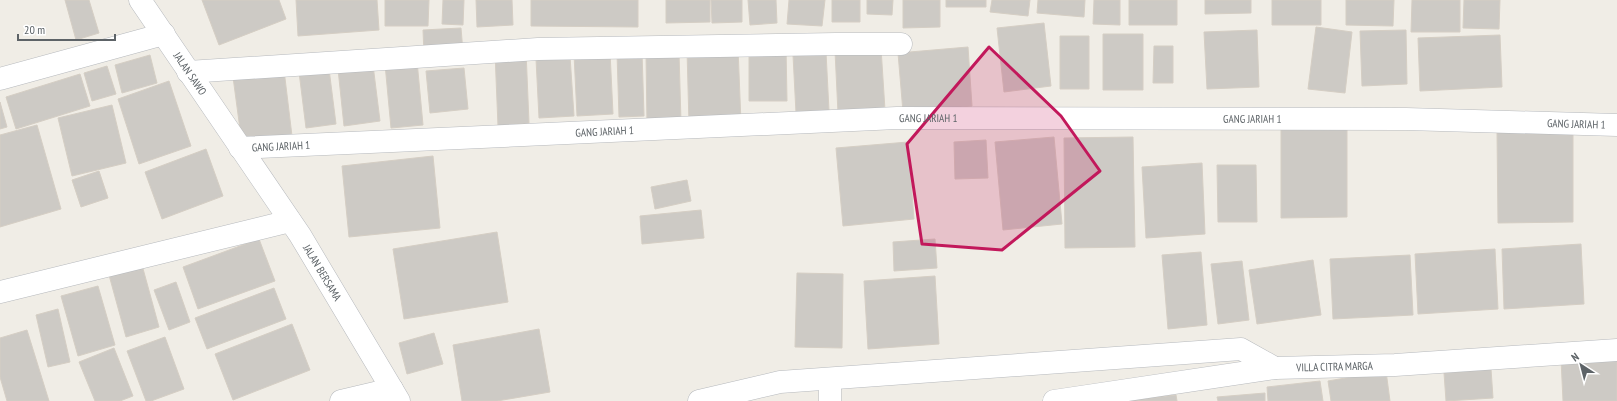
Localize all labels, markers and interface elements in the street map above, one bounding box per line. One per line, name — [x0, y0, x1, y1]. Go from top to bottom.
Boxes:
scale bar — [18, 16, 115, 42]
text: 20 m — [24, 22, 45, 37]
street label: JALAN SAWO — [170, 49, 210, 98]
street label: GANG JARIAH 1 — [899, 111, 958, 125]
street label: GANG JARIAH 1 — [1223, 112, 1282, 126]
street label: GANG JARIAH 1 — [1547, 116, 1606, 132]
street label: GANG JARIAH 1 — [575, 123, 634, 140]
street label: GANG JARIAH 1 — [251, 138, 311, 154]
street label: JALAN BERSAMA — [300, 241, 345, 304]
north arrow — [1561, 345, 1601, 385]
text: N — [1569, 349, 1582, 364]
street label: VILLA CITRA MARGA — [1295, 359, 1374, 374]

